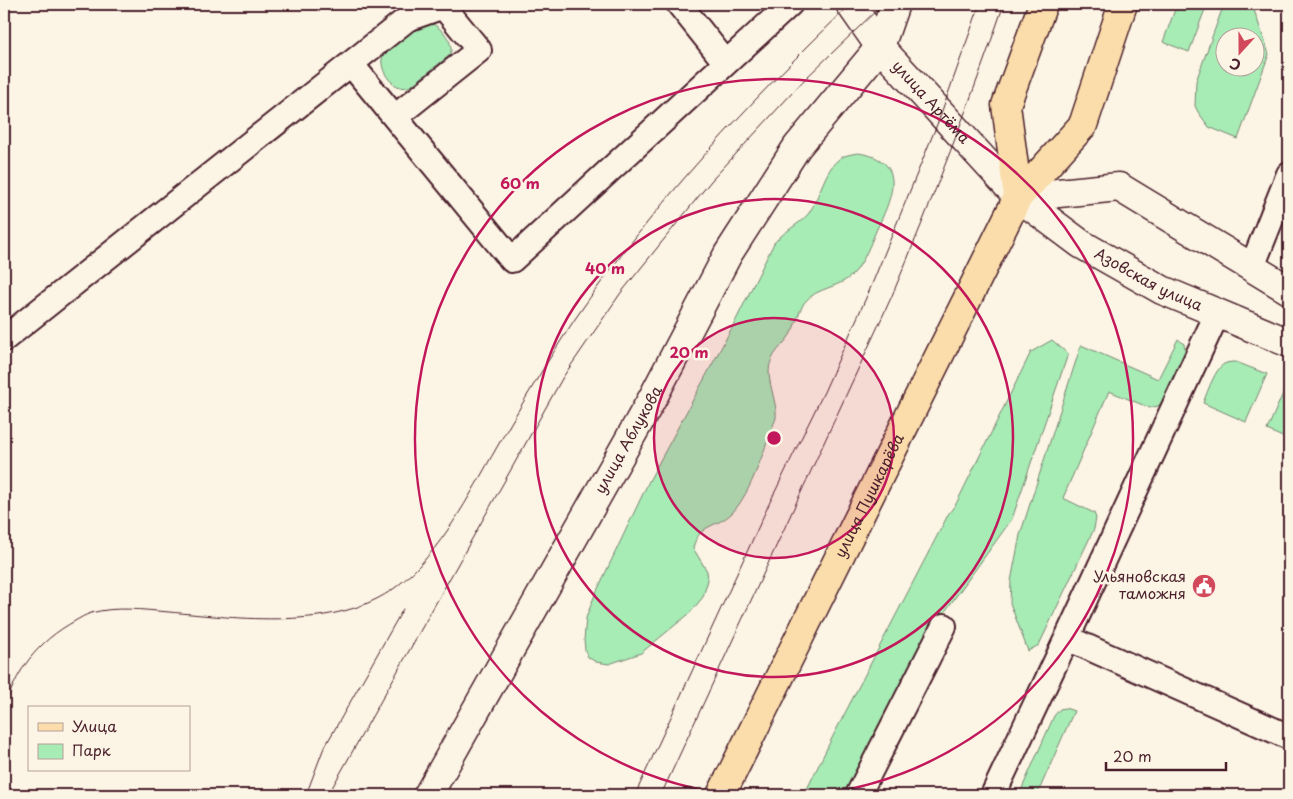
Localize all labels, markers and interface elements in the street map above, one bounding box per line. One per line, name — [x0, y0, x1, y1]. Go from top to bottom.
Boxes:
north arrow — [1216, 28, 1266, 78]
text: С — [1226, 53, 1244, 76]
street label: улица Артёма — [887, 54, 977, 149]
text: 60 m — [500, 171, 540, 194]
street label: Азовская улица — [1091, 241, 1207, 316]
text: 40 m — [585, 256, 625, 279]
text: 20 m — [670, 340, 708, 363]
street label: улица Аблукова — [588, 380, 667, 497]
centre of rings — [765, 429, 783, 447]
street label: улица Пушкарёва — [828, 429, 909, 561]
place label: Ульяновская таможня — [1093, 564, 1186, 604]
public building icon: Ульяновская таможня — [1191, 573, 1217, 599]
legend — [28, 706, 190, 772]
text: Улица — [72, 714, 117, 737]
text: Парк — [72, 738, 111, 761]
scale bar — [1106, 739, 1226, 771]
text: 20 m — [1113, 744, 1152, 767]

